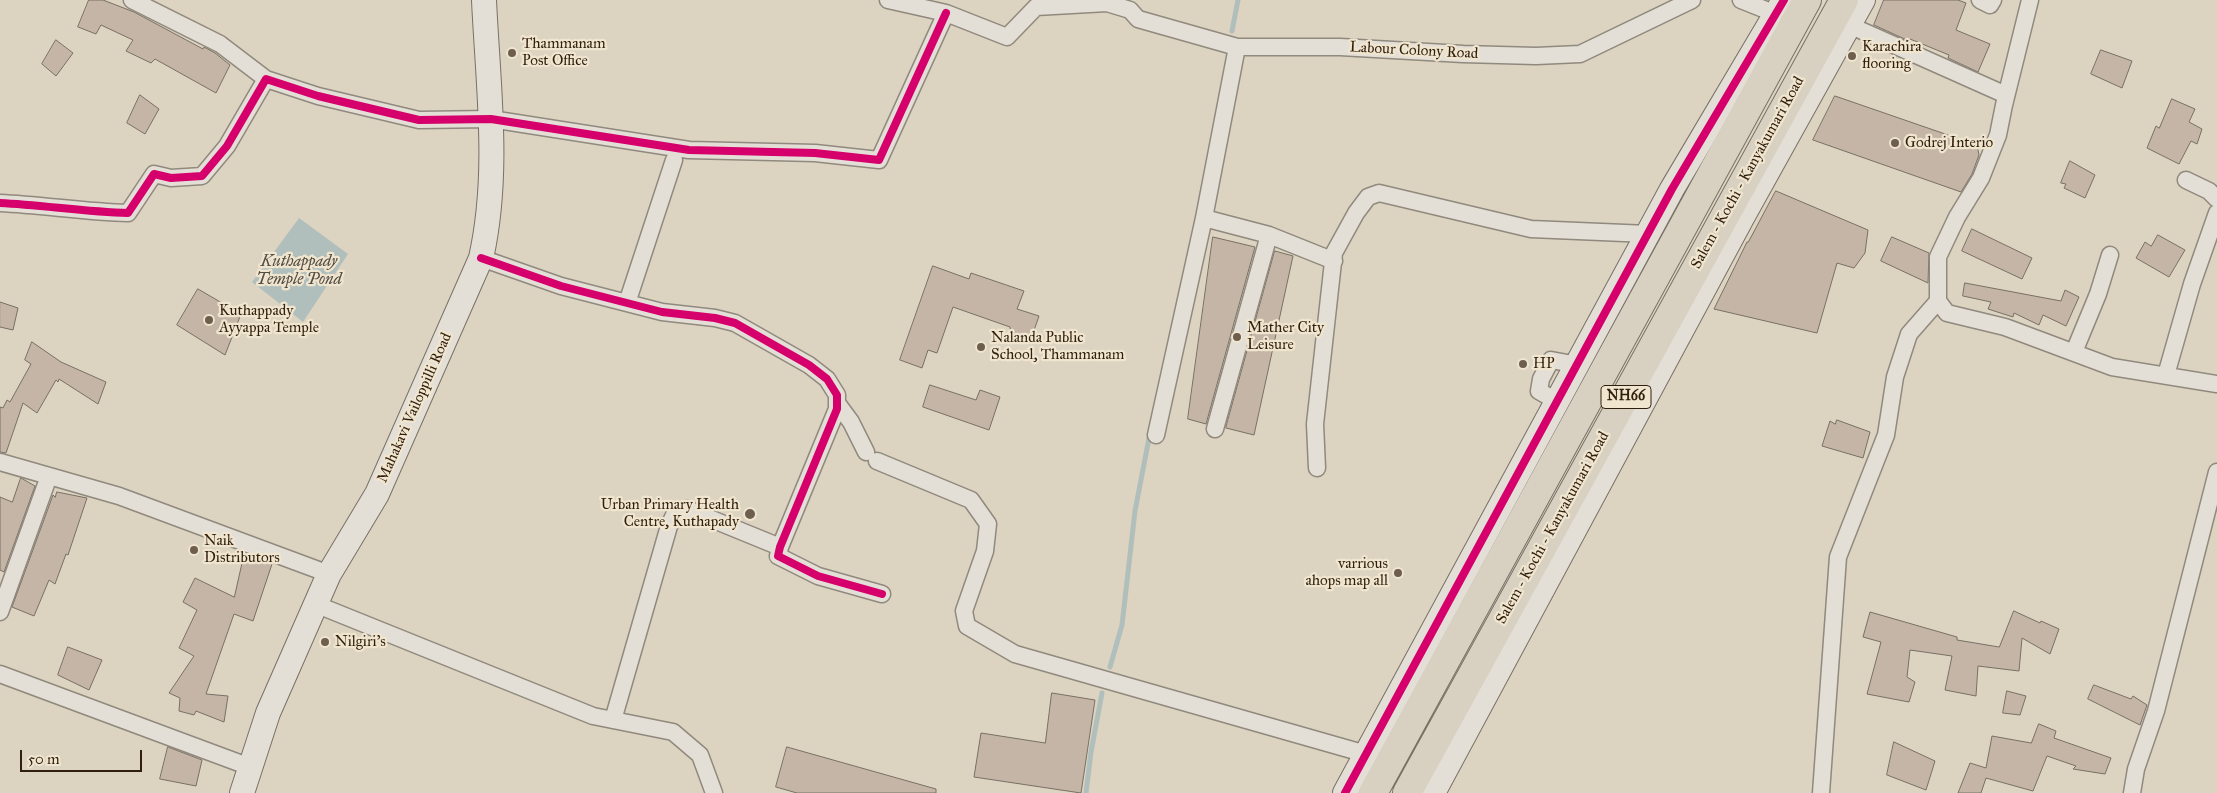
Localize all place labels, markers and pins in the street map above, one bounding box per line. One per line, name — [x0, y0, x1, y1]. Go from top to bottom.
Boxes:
place label: Thammanam Post Office — [522, 35, 606, 70]
place label: Karachira flooring — [1862, 38, 1922, 73]
marker: Thammanam Post Office — [506, 47, 518, 59]
marker: Karachira flooring — [1846, 50, 1858, 62]
place label: Godrej Interio — [1905, 134, 1993, 152]
marker: Godrej Interio — [1889, 137, 1901, 149]
place label: Kuthappady Ayyappa Temple — [219, 302, 319, 337]
marker: Kuthappady Ayyappa Temple — [203, 314, 215, 326]
place label: Mather City Leisure — [1247, 319, 1324, 354]
place label: Nalanda Public School, Thammanam — [991, 329, 1124, 364]
marker: Mather City Leisure — [1231, 331, 1243, 343]
marker: Nalanda Public School, Thammanam — [975, 341, 987, 353]
place label: HP — [1533, 355, 1555, 373]
marker: HP — [1517, 358, 1529, 370]
place label: Urban Primary Health Centre, Kuthapady — [601, 496, 739, 531]
marker: Urban Primary Health Centre, Kuthapady — [743, 507, 757, 521]
place label: Naik Distributors — [204, 532, 280, 567]
marker: Naik Distributors — [188, 544, 200, 556]
place label: varrious ahops map all — [1305, 555, 1388, 590]
marker: varrious ahops map all — [1392, 567, 1404, 579]
place label: Nilgiri's — [335, 633, 386, 651]
marker: Nilgiri's — [319, 636, 331, 648]

